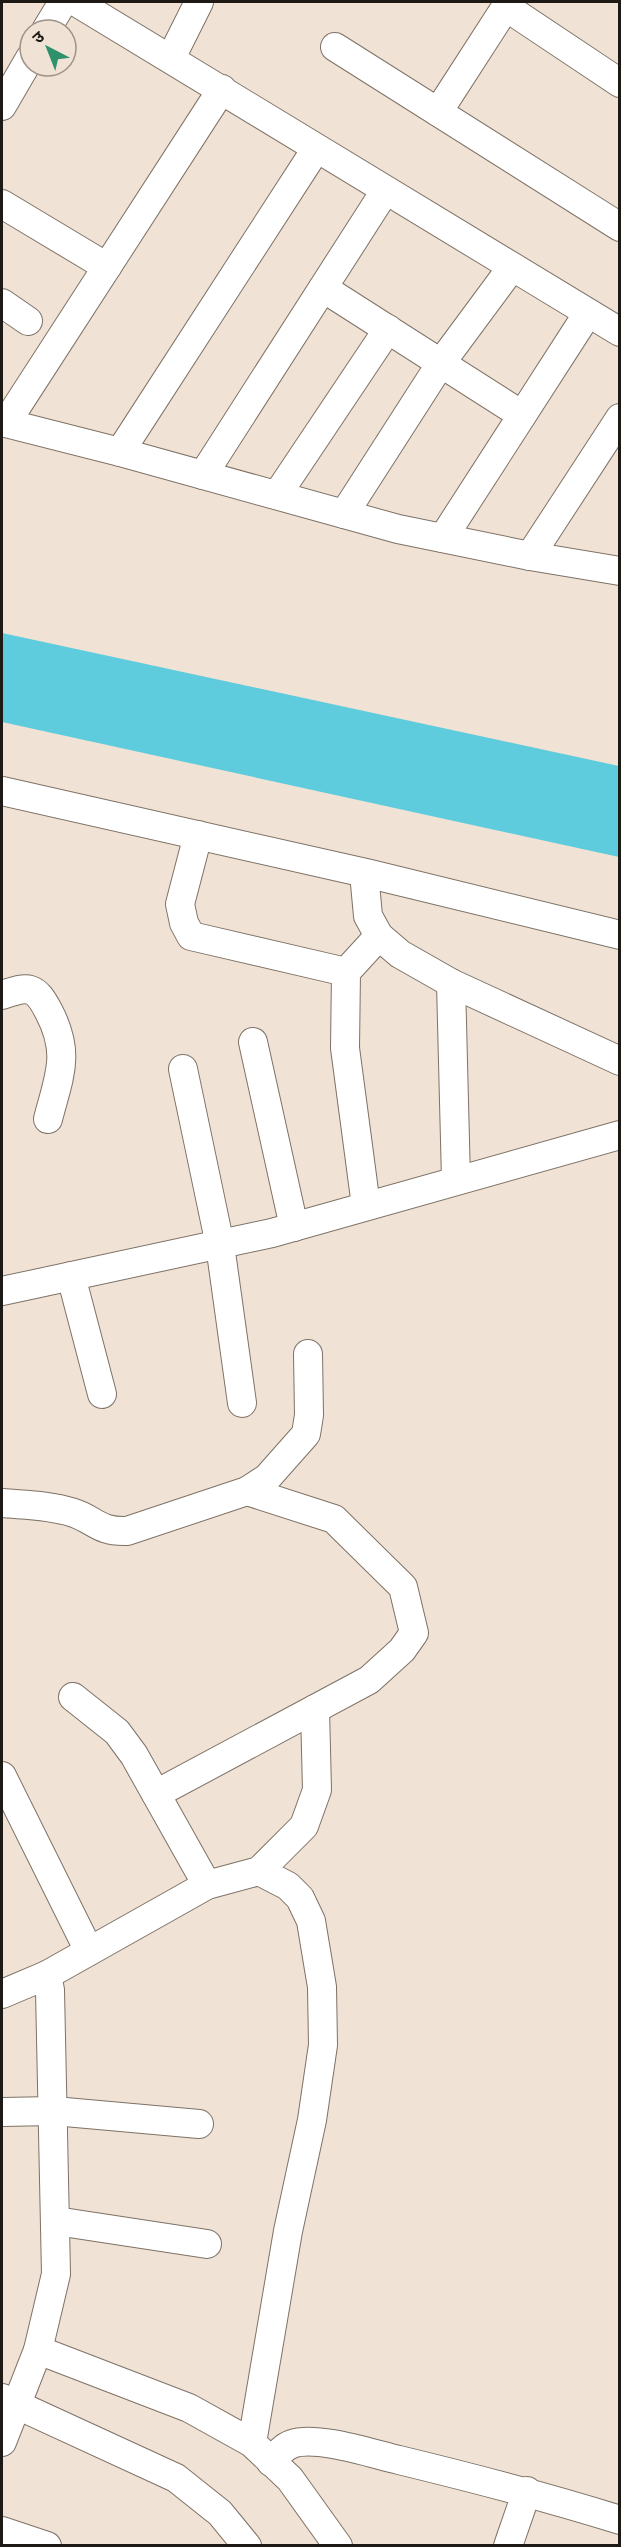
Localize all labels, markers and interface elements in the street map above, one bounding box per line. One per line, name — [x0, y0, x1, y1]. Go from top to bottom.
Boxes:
north arrow — [18, 18, 78, 78]
text: उ — [28, 27, 49, 47]

